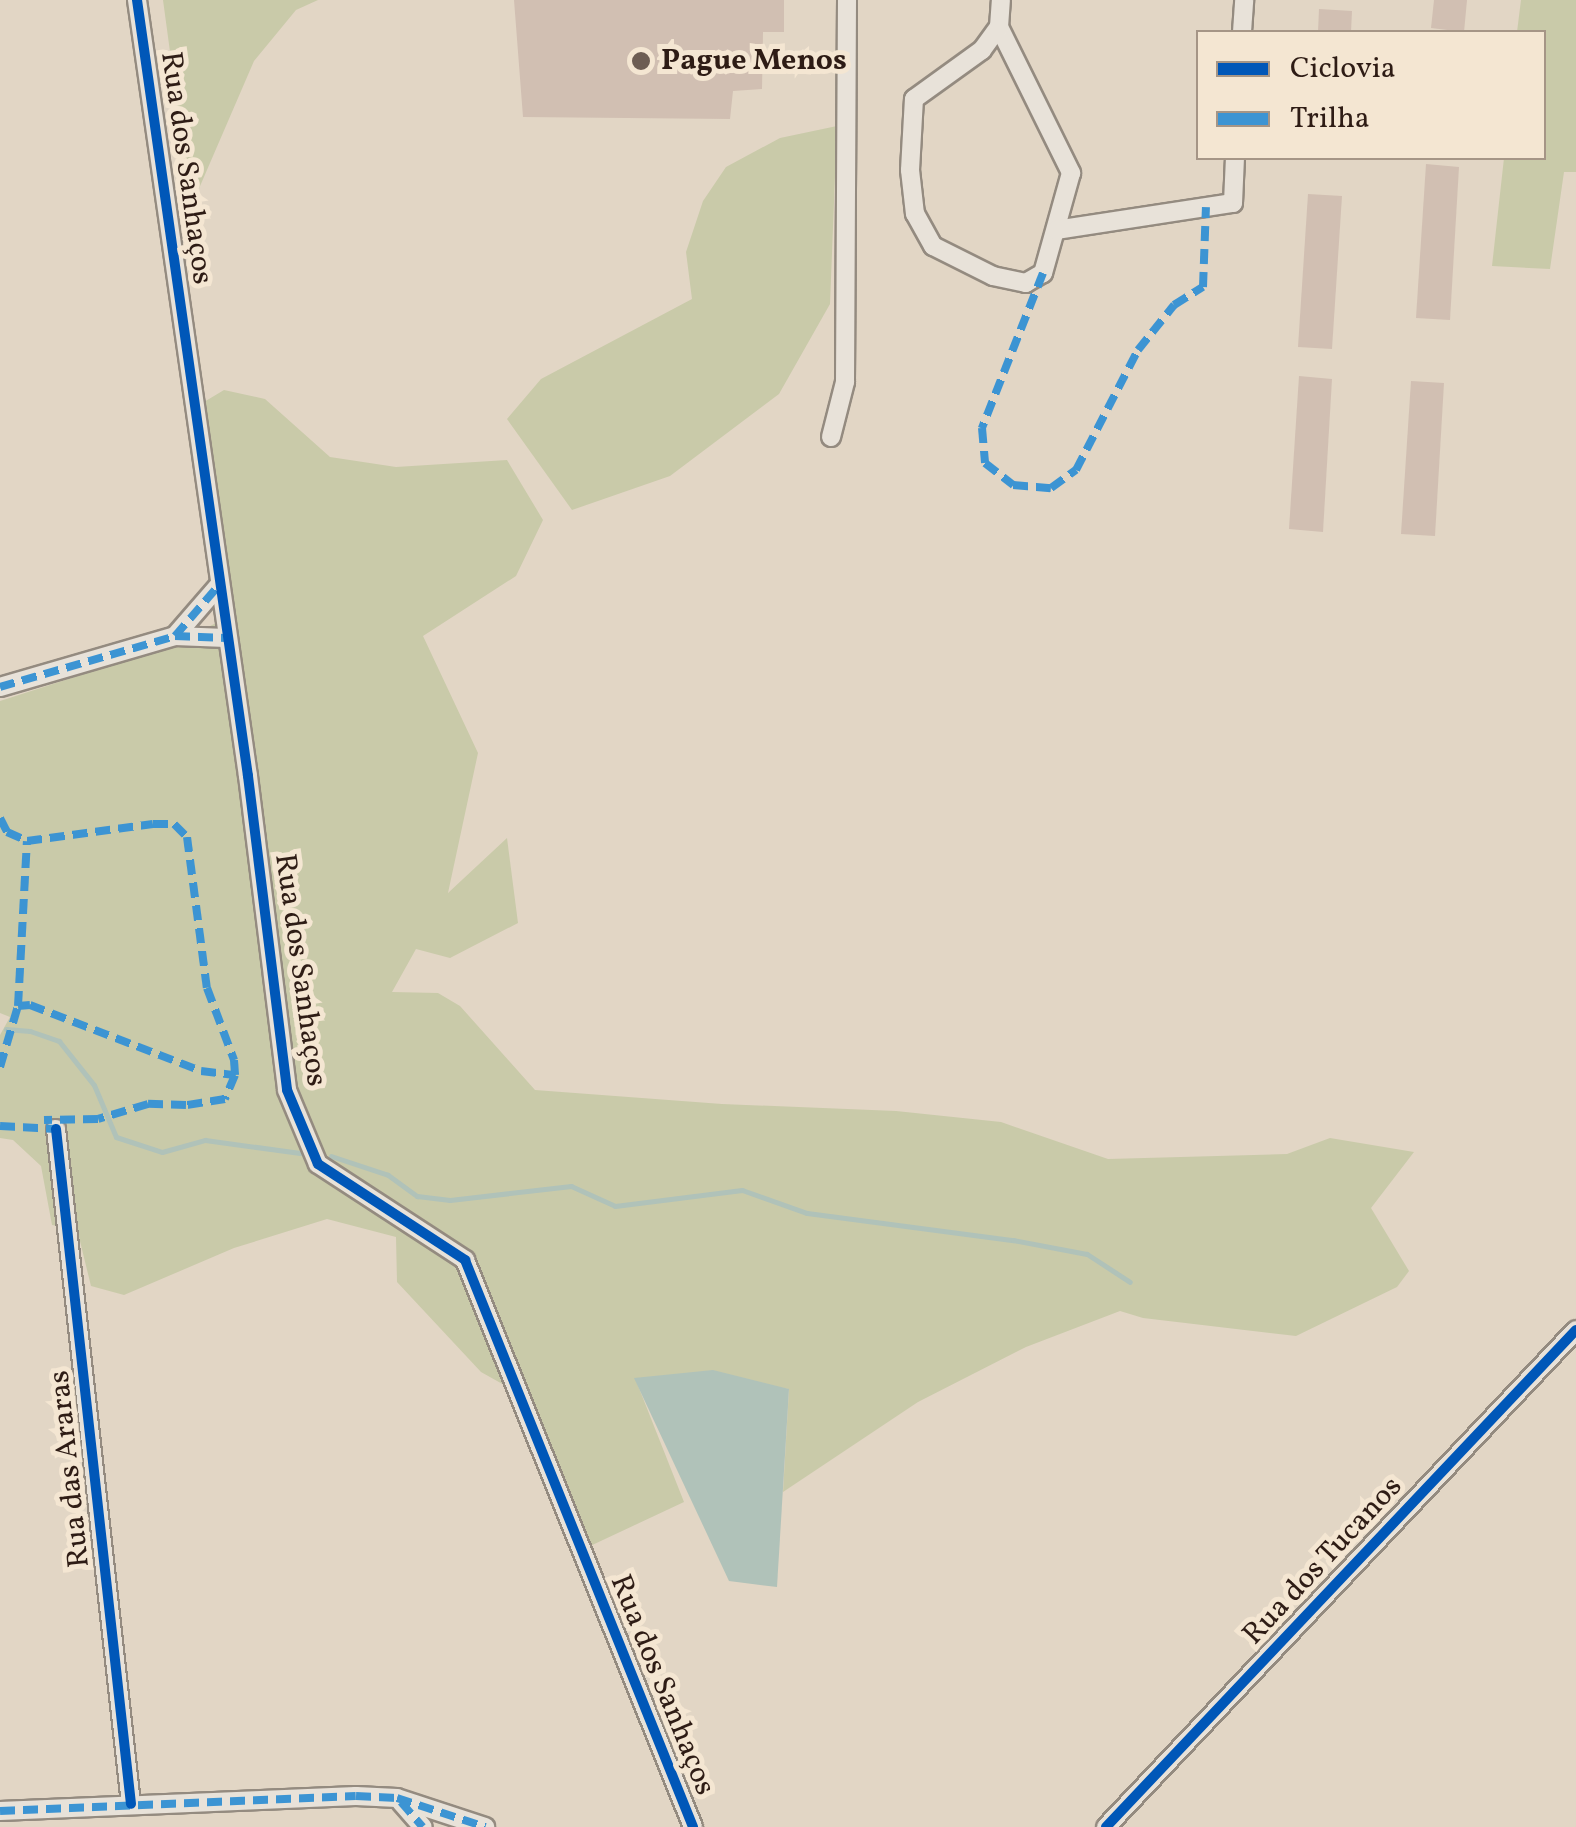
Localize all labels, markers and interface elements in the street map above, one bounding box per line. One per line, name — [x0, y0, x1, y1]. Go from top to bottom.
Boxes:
legend — [1196, 30, 1546, 160]
place label: Pague Menos — [661, 43, 847, 79]
text: Ciclovia — [1290, 48, 1396, 90]
street label: Rua dos Sanhaços — [152, 49, 220, 287]
marker: Pague Menos — [630, 50, 652, 72]
text: Trilha — [1290, 98, 1370, 140]
street label: Rua dos Sanhaços — [266, 851, 334, 1089]
street label: Rua das Araras — [42, 1369, 98, 1569]
street label: Rua dos Tucanos — [1235, 1469, 1411, 1653]
street label: Rua dos Sanhaços — [601, 1570, 723, 1800]

